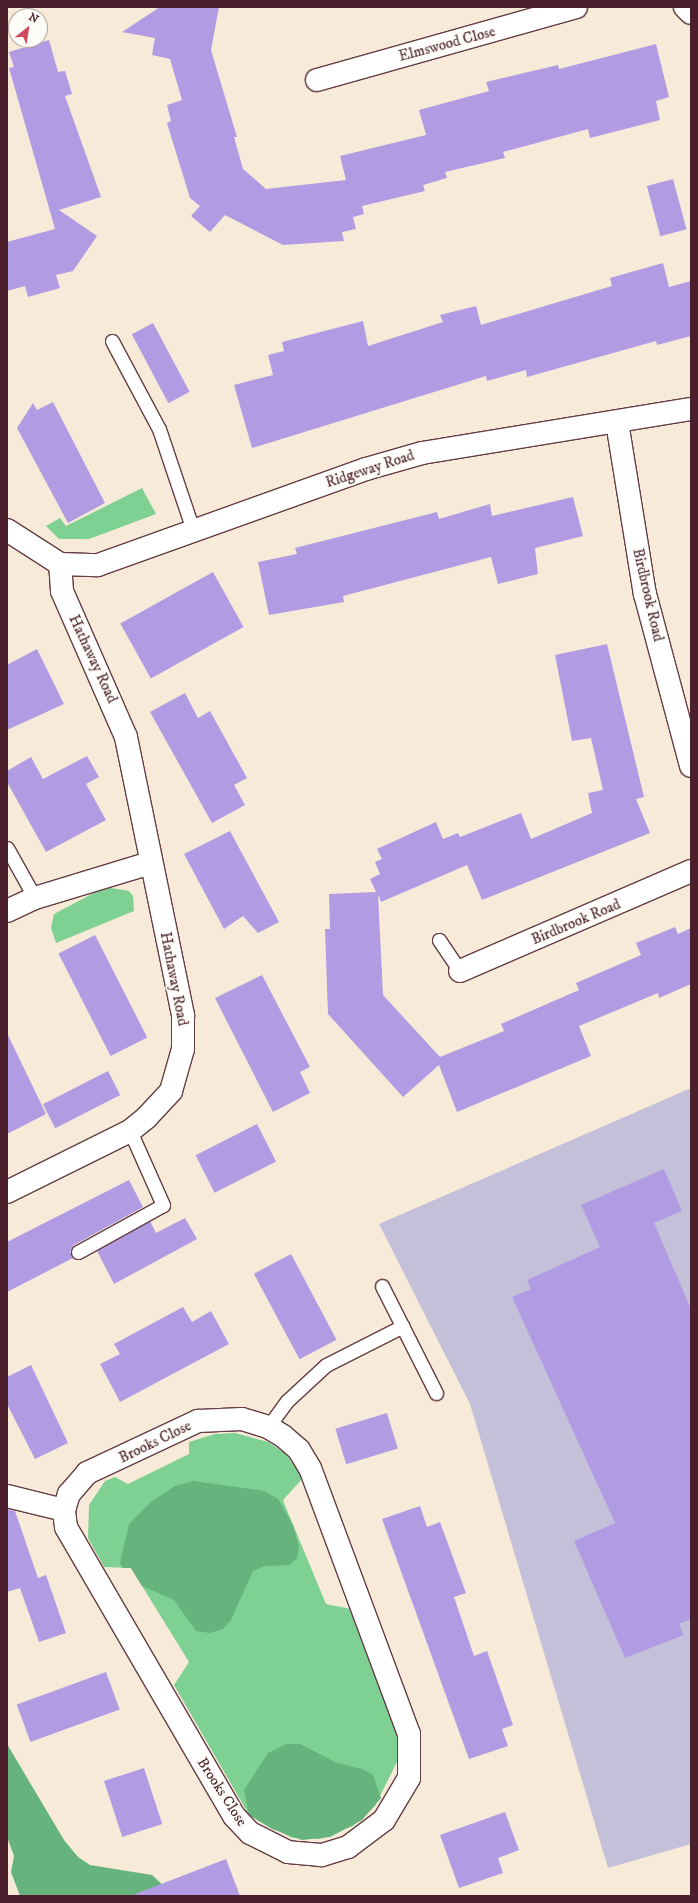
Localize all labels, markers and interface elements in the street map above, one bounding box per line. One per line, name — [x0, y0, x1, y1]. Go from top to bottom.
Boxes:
north arrow — [8, 8, 48, 48]
text: N — [26, 10, 41, 27]
street label: Elmswood Close — [397, 22, 497, 66]
street label: Ridgeway Road — [323, 446, 417, 492]
street label: Birdbrook Road — [629, 547, 667, 643]
street label: Hathaway Road — [65, 612, 121, 706]
street label: Birdbrook Road — [529, 895, 623, 949]
street label: Hathaway Road — [156, 931, 192, 1027]
street label: Brooks Close — [116, 1417, 194, 1467]
street label: Brooks Close — [193, 1754, 251, 1830]

